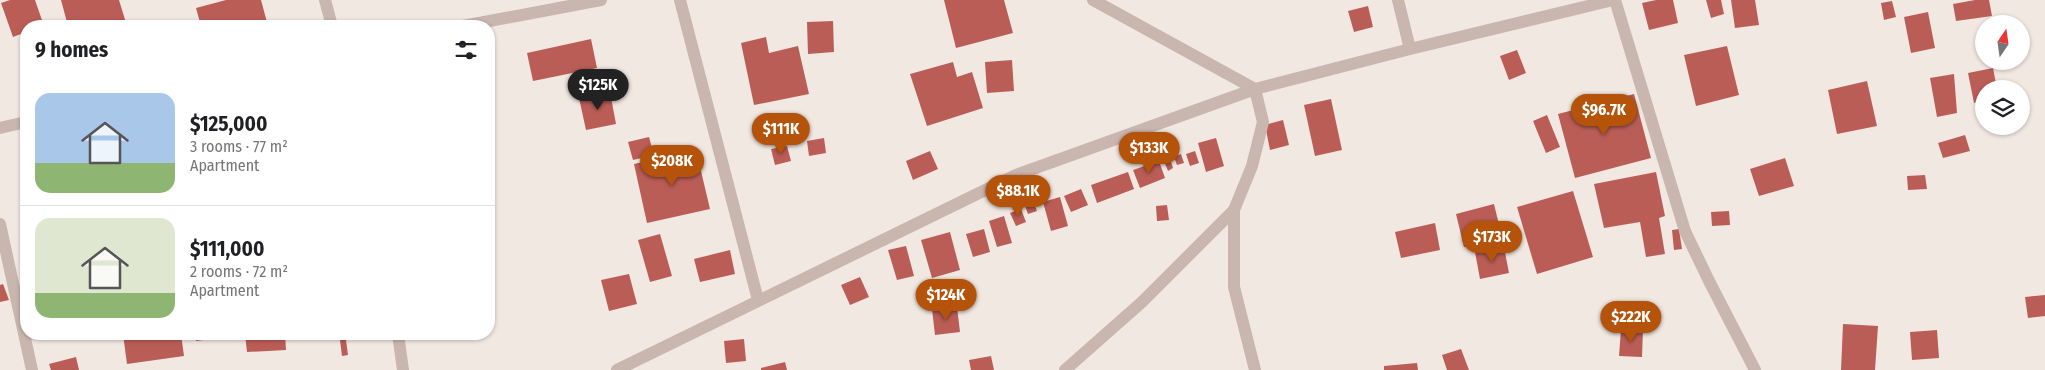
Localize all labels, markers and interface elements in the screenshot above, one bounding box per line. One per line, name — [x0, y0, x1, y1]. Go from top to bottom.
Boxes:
north arrow — [1975, 15, 2030, 70]
map controls — [1975, 15, 2030, 135]
icon: filters — [452, 36, 480, 64]
text: 9 homes — [35, 37, 108, 63]
pin: $125K — [563, 68, 633, 111]
text: $125K — [579, 75, 617, 94]
button: layers — [1975, 80, 2030, 135]
pin: $96.7K — [1563, 94, 1645, 136]
text: $96.7K — [1582, 100, 1626, 119]
text: $125,000 — [190, 111, 267, 137]
pin: $111K — [746, 112, 816, 155]
icon: home — [75, 113, 135, 173]
text: $111K — [763, 119, 799, 138]
pin: $133K — [1114, 132, 1184, 174]
text: 3 rooms · 77 m² — [190, 137, 288, 156]
text: $133K — [1130, 138, 1168, 157]
pin: $208K — [637, 144, 707, 187]
text: $208K — [651, 151, 693, 170]
text: Apartment — [190, 156, 259, 175]
pin: $88.1K — [977, 174, 1059, 217]
text: $88.1K — [997, 181, 1040, 200]
pin: $173K — [1457, 220, 1527, 263]
text: $173K — [1473, 227, 1511, 246]
text: $111,000 — [190, 236, 264, 262]
icon: home — [75, 238, 135, 298]
text: 2 rooms · 72 m² — [190, 262, 288, 281]
pin: $124K — [911, 278, 981, 321]
text: Apartment — [190, 281, 259, 300]
text: $124K — [927, 285, 965, 304]
pin: $222K — [1596, 300, 1666, 343]
text: $222K — [1611, 307, 1651, 326]

